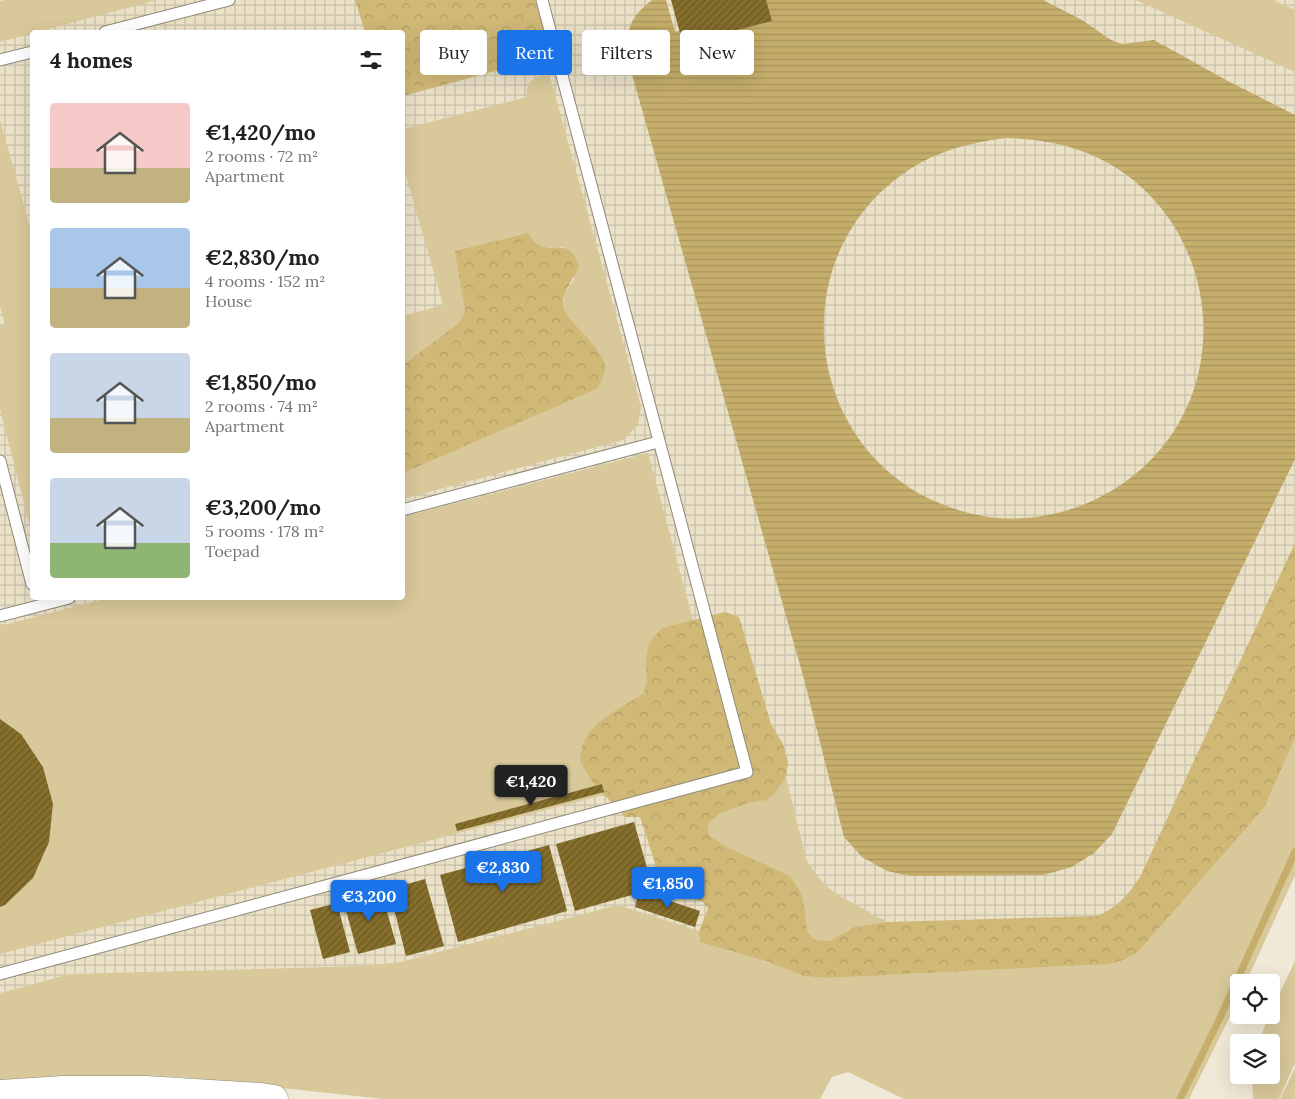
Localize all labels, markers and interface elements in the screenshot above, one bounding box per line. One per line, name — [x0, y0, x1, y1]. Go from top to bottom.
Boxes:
chip: Buy — [420, 30, 487, 75]
chip: Rent — [497, 30, 572, 75]
chip: Filters — [582, 30, 670, 75]
chip: New — [680, 30, 754, 75]
icon: filters — [357, 46, 385, 74]
text: 4 homes — [50, 47, 133, 74]
text: €1,420/mo — [205, 119, 316, 146]
icon: home — [90, 123, 150, 183]
text: 2 rooms · 72 m² — [205, 146, 318, 166]
text: Apartment — [205, 166, 285, 186]
text: €2,830/mo — [205, 244, 319, 271]
icon: home — [90, 248, 150, 308]
text: 4 rooms · 152 m² — [205, 271, 325, 291]
text: House — [205, 291, 252, 311]
text: €1,850/mo — [205, 369, 316, 396]
icon: home — [90, 373, 150, 433]
text: 2 rooms · 74 m² — [205, 396, 318, 416]
text: Apartment — [205, 416, 285, 436]
text: €3,200/mo — [205, 494, 321, 521]
icon: home — [90, 498, 150, 558]
text: 5 rooms · 178 m² — [205, 521, 324, 541]
text: Toepad — [205, 541, 260, 561]
pin: €1,420 — [490, 764, 572, 807]
text: €1,420 — [506, 771, 556, 791]
pin: €2,830 — [462, 850, 544, 893]
text: €2,830 — [476, 857, 530, 877]
pin: €1,850 — [627, 866, 709, 909]
text: €1,850 — [642, 873, 694, 893]
pin: €3,200 — [328, 880, 410, 922]
text: €3,200 — [342, 886, 396, 906]
map controls — [1230, 974, 1280, 1084]
button: locate — [1230, 974, 1280, 1024]
button: layers — [1230, 1034, 1280, 1084]

